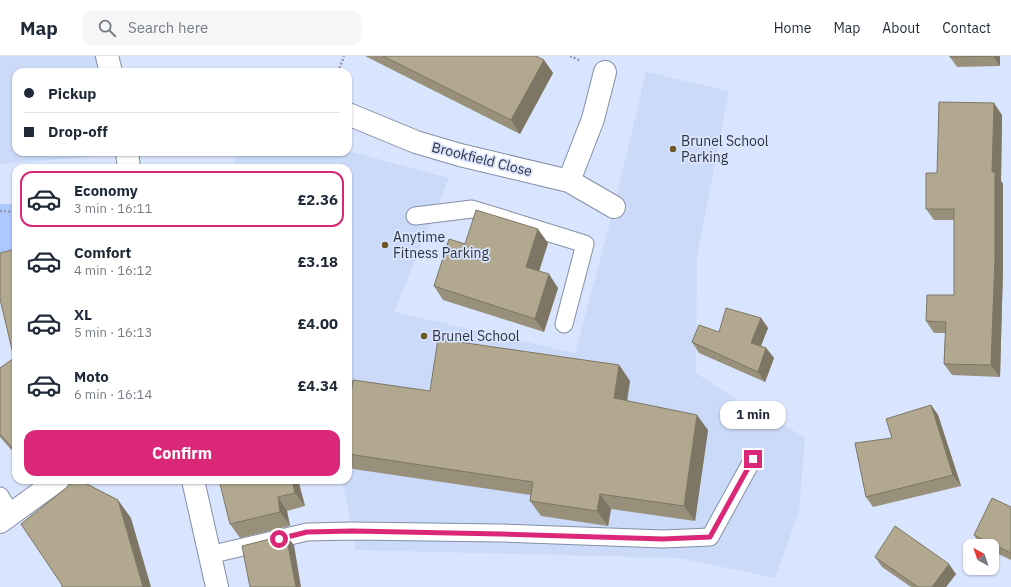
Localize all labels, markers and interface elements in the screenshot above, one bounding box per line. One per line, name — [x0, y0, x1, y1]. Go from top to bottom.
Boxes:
search box — [82, 10, 362, 46]
text: Map — [20, 16, 58, 40]
icon: search — [96, 17, 118, 39]
text: Search here — [128, 18, 208, 37]
text: Home — [774, 19, 811, 37]
text: Map — [833, 19, 860, 37]
text: About — [882, 19, 920, 37]
text: Contact — [942, 19, 991, 37]
text: Pickup — [48, 84, 96, 103]
text: Drop-off — [48, 122, 108, 141]
place label: Brunel School Parking — [681, 132, 769, 166]
street label: Brookfield Close — [430, 138, 534, 180]
marker: Brunel School Parking — [668, 144, 678, 154]
icon: car — [26, 181, 62, 217]
text: Economy — [74, 181, 138, 200]
text: £2.36 — [298, 190, 338, 209]
text: 3 min · 16:11 — [74, 200, 152, 217]
place label: Anytime Fitness Parking — [393, 228, 490, 262]
marker: Anytime Fitness Parking — [380, 240, 390, 250]
icon: car — [26, 243, 62, 279]
text: Comfort — [74, 243, 131, 262]
text: £3.18 — [298, 252, 338, 271]
text: 4 min · 16:12 — [74, 262, 152, 279]
icon: car — [26, 305, 62, 341]
text: XL — [74, 305, 92, 324]
text: £4.00 — [298, 314, 338, 333]
text: 5 min · 16:13 — [74, 324, 152, 341]
place label: Brunel School — [432, 327, 520, 345]
marker: Brunel School — [419, 331, 429, 341]
icon: car — [26, 367, 62, 403]
text: Moto — [74, 367, 109, 386]
text: £4.34 — [298, 376, 338, 395]
text: 6 min · 16:14 — [74, 386, 152, 403]
callout: 1 min — [720, 401, 786, 429]
text: 1 min — [736, 406, 770, 423]
button: Confirm — [24, 430, 340, 476]
route end — [744, 450, 762, 468]
route start — [270, 530, 288, 548]
north arrow — [963, 539, 999, 575]
map controls — [963, 539, 999, 575]

